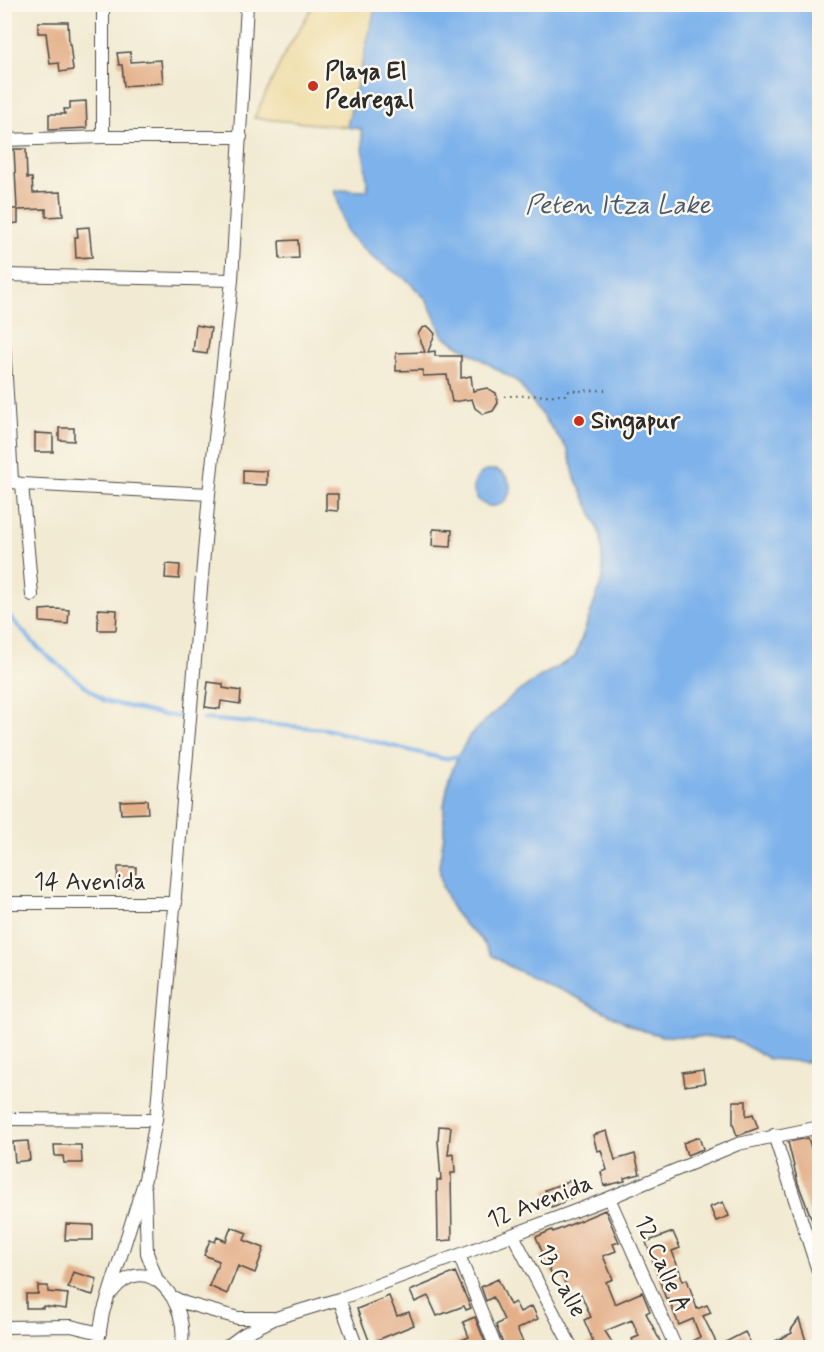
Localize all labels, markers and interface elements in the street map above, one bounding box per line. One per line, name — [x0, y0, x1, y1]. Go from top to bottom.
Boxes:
place label: Playa El Pedregal — [325, 57, 414, 117]
marker: Playa El Pedregal — [306, 79, 320, 93]
water label: Peten Itza Lake — [525, 189, 712, 223]
place label: Singapur — [591, 406, 681, 440]
marker: Singapur — [572, 414, 586, 428]
street label: 14 Avenida — [34, 867, 146, 898]
street label: 12 Avenida — [483, 1168, 597, 1236]
street label: 12 Calle A — [627, 1210, 697, 1318]
street label: 13 Calle — [529, 1239, 593, 1323]

